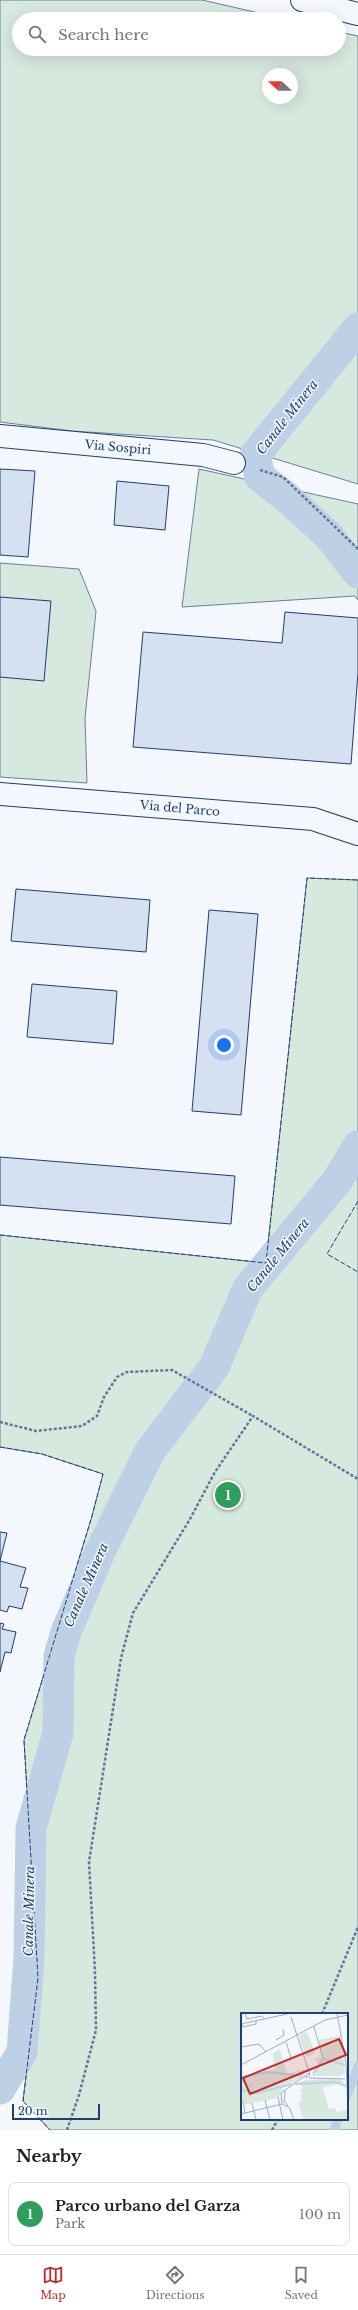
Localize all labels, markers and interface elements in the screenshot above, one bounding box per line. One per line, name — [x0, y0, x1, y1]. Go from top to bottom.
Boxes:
search box — [12, 12, 346, 56]
icon: search — [26, 23, 48, 45]
text: Search here — [58, 25, 149, 44]
north arrow — [262, 68, 298, 104]
water label: Canale Minera — [252, 376, 322, 458]
street label: Via Sospiri — [83, 437, 152, 457]
street label: Via del Parco — [138, 797, 221, 819]
your location — [214, 1035, 234, 1055]
water label: Canale Minera — [243, 1214, 313, 1296]
pin: 1 — [215, 1480, 241, 1510]
water label: Canale Minera — [60, 1540, 112, 1630]
water label: Canale Minera — [20, 1866, 38, 1956]
inset map — [241, 2013, 348, 2120]
scale bar — [12, 2102, 100, 2121]
text: 20 m — [18, 2104, 48, 2118]
text: Nearby — [16, 2146, 82, 2167]
text: Parco urbano del Garza — [55, 2196, 240, 2215]
text: 1 — [27, 2206, 33, 2223]
text: 100 m — [299, 2206, 341, 2223]
text: Park — [55, 2215, 85, 2232]
tab: Map — [40, 2264, 66, 2302]
tab: Directions — [146, 2264, 204, 2302]
tab: Saved — [285, 2264, 318, 2302]

